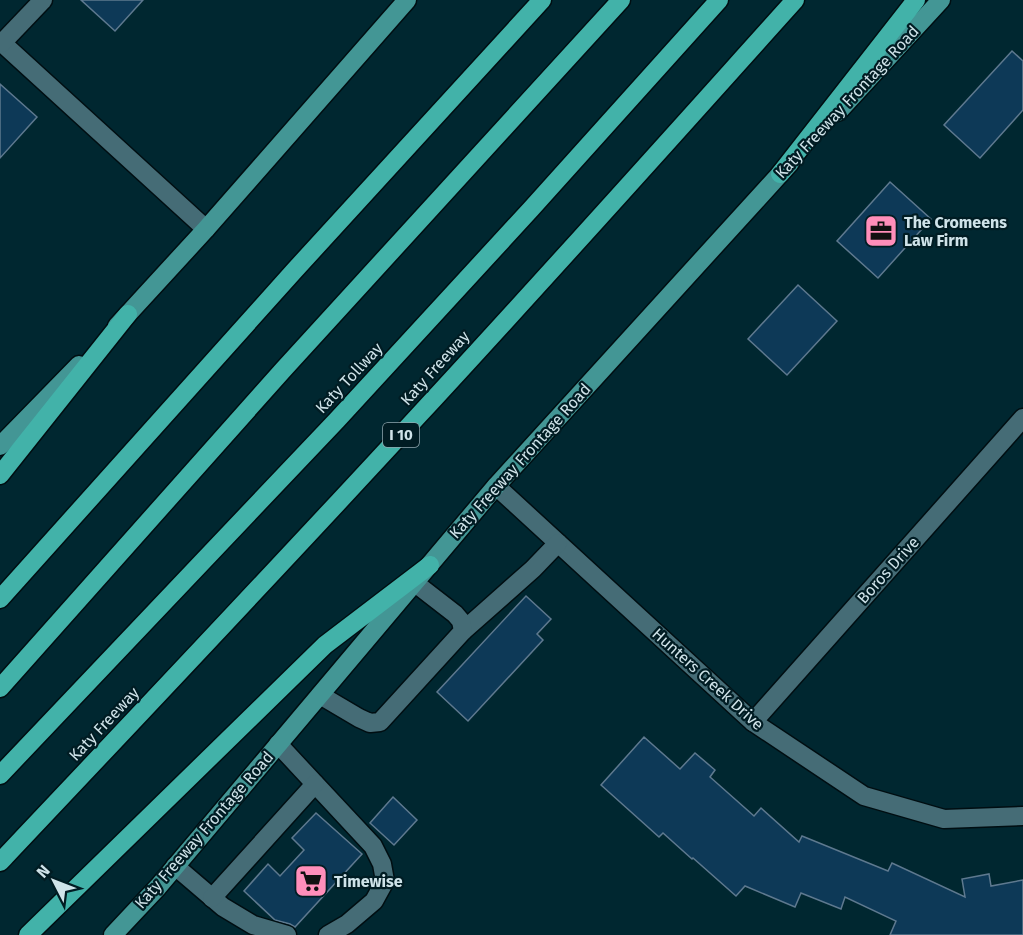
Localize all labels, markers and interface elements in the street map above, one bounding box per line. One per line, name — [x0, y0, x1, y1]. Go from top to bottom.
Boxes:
street label: Katy Freeway Frontage Road — [771, 22, 923, 182]
office icon: The Cromeens Law Firm — [863, 213, 899, 249]
place label: The Cromeens Law Firm — [904, 213, 1007, 250]
street label: Katy Freeway — [397, 327, 474, 409]
street label: Katy Tollway — [312, 339, 387, 417]
street label: Katy Freeway Frontage Road — [445, 380, 595, 542]
road number: I 10 — [383, 423, 419, 447]
street label: Boros Drive — [853, 533, 923, 607]
street label: Hunters Creek Drive — [648, 624, 768, 734]
street label: Katy Freeway — [65, 683, 143, 765]
street label: Katy Freeway Frontage Road — [131, 748, 277, 912]
north arrow — [24, 851, 84, 911]
text: N — [33, 861, 54, 882]
supermarket icon: Timewise — [293, 863, 329, 899]
place label: Timewise — [334, 872, 403, 891]

